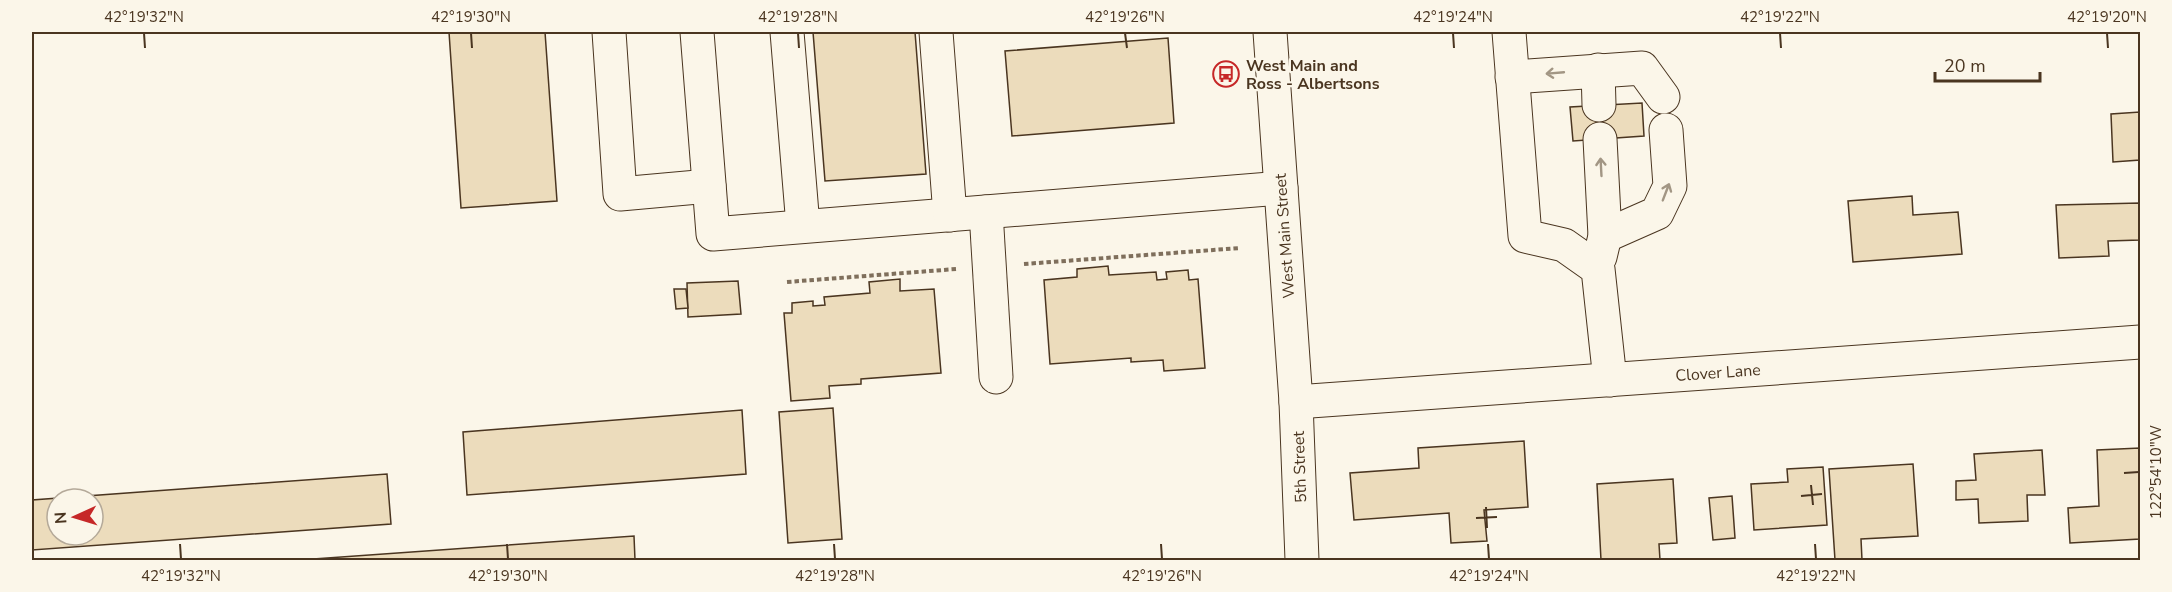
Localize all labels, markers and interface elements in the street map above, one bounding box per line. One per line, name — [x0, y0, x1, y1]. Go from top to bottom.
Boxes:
text: 42°19'32"N — [104, 7, 184, 27]
text: 42°19'30"N — [431, 7, 511, 27]
text: 42°19'28"N — [758, 7, 838, 27]
text: 42°19'26"N — [1085, 7, 1165, 27]
text: 42°19'24"N — [1413, 7, 1493, 27]
text: 42°19'22"N — [1740, 7, 1820, 27]
text: 42°19'20"N — [2067, 7, 2147, 27]
scale bar — [1935, 45, 2040, 83]
text: 20 m — [1944, 54, 1986, 78]
place label: West Main and Ross - Albertsons — [1246, 55, 1380, 95]
bus stop icon: West Main and Ross - Albertsons — [1211, 59, 1241, 89]
one-way arrow — [1546, 68, 1566, 79]
one-way arrow — [1596, 157, 1607, 177]
street label: West Main Street — [1270, 172, 1300, 299]
one-way arrow — [1661, 183, 1672, 201]
street label: Clover Lane — [1675, 359, 1761, 387]
text: 122°54'10"W — [2146, 424, 2166, 519]
street label: 5th Street — [1288, 430, 1312, 503]
north arrow — [45, 487, 105, 547]
text: N — [50, 511, 72, 525]
text: 42°19'32"N — [141, 566, 221, 586]
text: 42°19'30"N — [468, 566, 548, 586]
text: 42°19'28"N — [795, 566, 875, 586]
text: 42°19'26"N — [1122, 566, 1202, 586]
text: 42°19'24"N — [1449, 566, 1529, 586]
text: 42°19'22"N — [1776, 566, 1856, 586]

